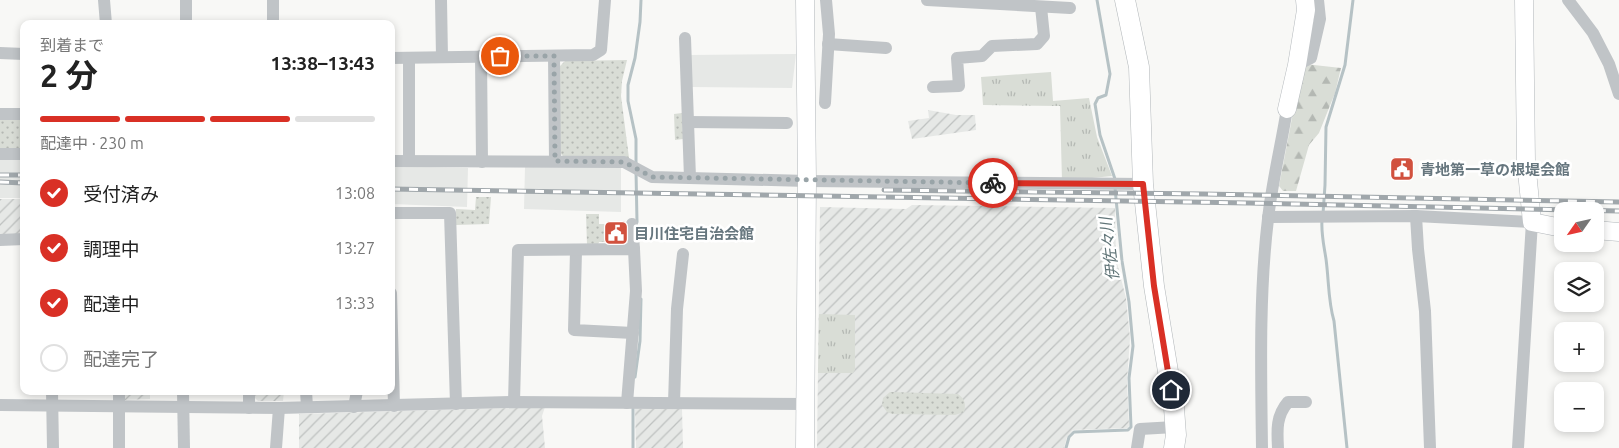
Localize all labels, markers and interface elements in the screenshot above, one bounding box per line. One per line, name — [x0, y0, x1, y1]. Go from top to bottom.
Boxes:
pin — [479, 35, 521, 77]
text: 到着まで — [40, 36, 104, 54]
icon: bag — [486, 42, 514, 70]
text: 13:38–13:43 — [270, 52, 375, 74]
text: 2 分 — [40, 57, 98, 93]
text: 配達中 · 230 m — [40, 134, 144, 152]
public building icon: 青地第一草の根堤会館 — [1389, 156, 1415, 182]
courier — [968, 158, 1018, 208]
place label: 青地第一草の根堤会館 — [1420, 161, 1570, 178]
icon: bike — [979, 169, 1007, 197]
icon: check — [40, 179, 68, 207]
text: 受付済み — [83, 183, 159, 205]
text: 13:08 — [335, 184, 375, 202]
north arrow — [1554, 202, 1604, 252]
map controls — [1554, 202, 1604, 432]
water label: 伊佐々川 — [1096, 214, 1122, 282]
public building icon: 目川住宅自治会館 — [603, 220, 629, 246]
place label: 目川住宅自治会館 — [634, 225, 754, 242]
icon: check — [40, 234, 68, 262]
text: 調理中 — [83, 238, 140, 260]
text: 13:27 — [335, 239, 375, 257]
button: layers — [1554, 262, 1604, 312]
icon: check — [40, 289, 68, 317]
text: 配達中 — [83, 293, 140, 315]
text: 13:33 — [335, 294, 375, 312]
button: + — [1554, 322, 1604, 372]
text: 配達完了 — [83, 348, 159, 370]
pin — [1150, 369, 1192, 411]
icon: home — [1157, 376, 1185, 404]
button: − — [1554, 382, 1604, 432]

